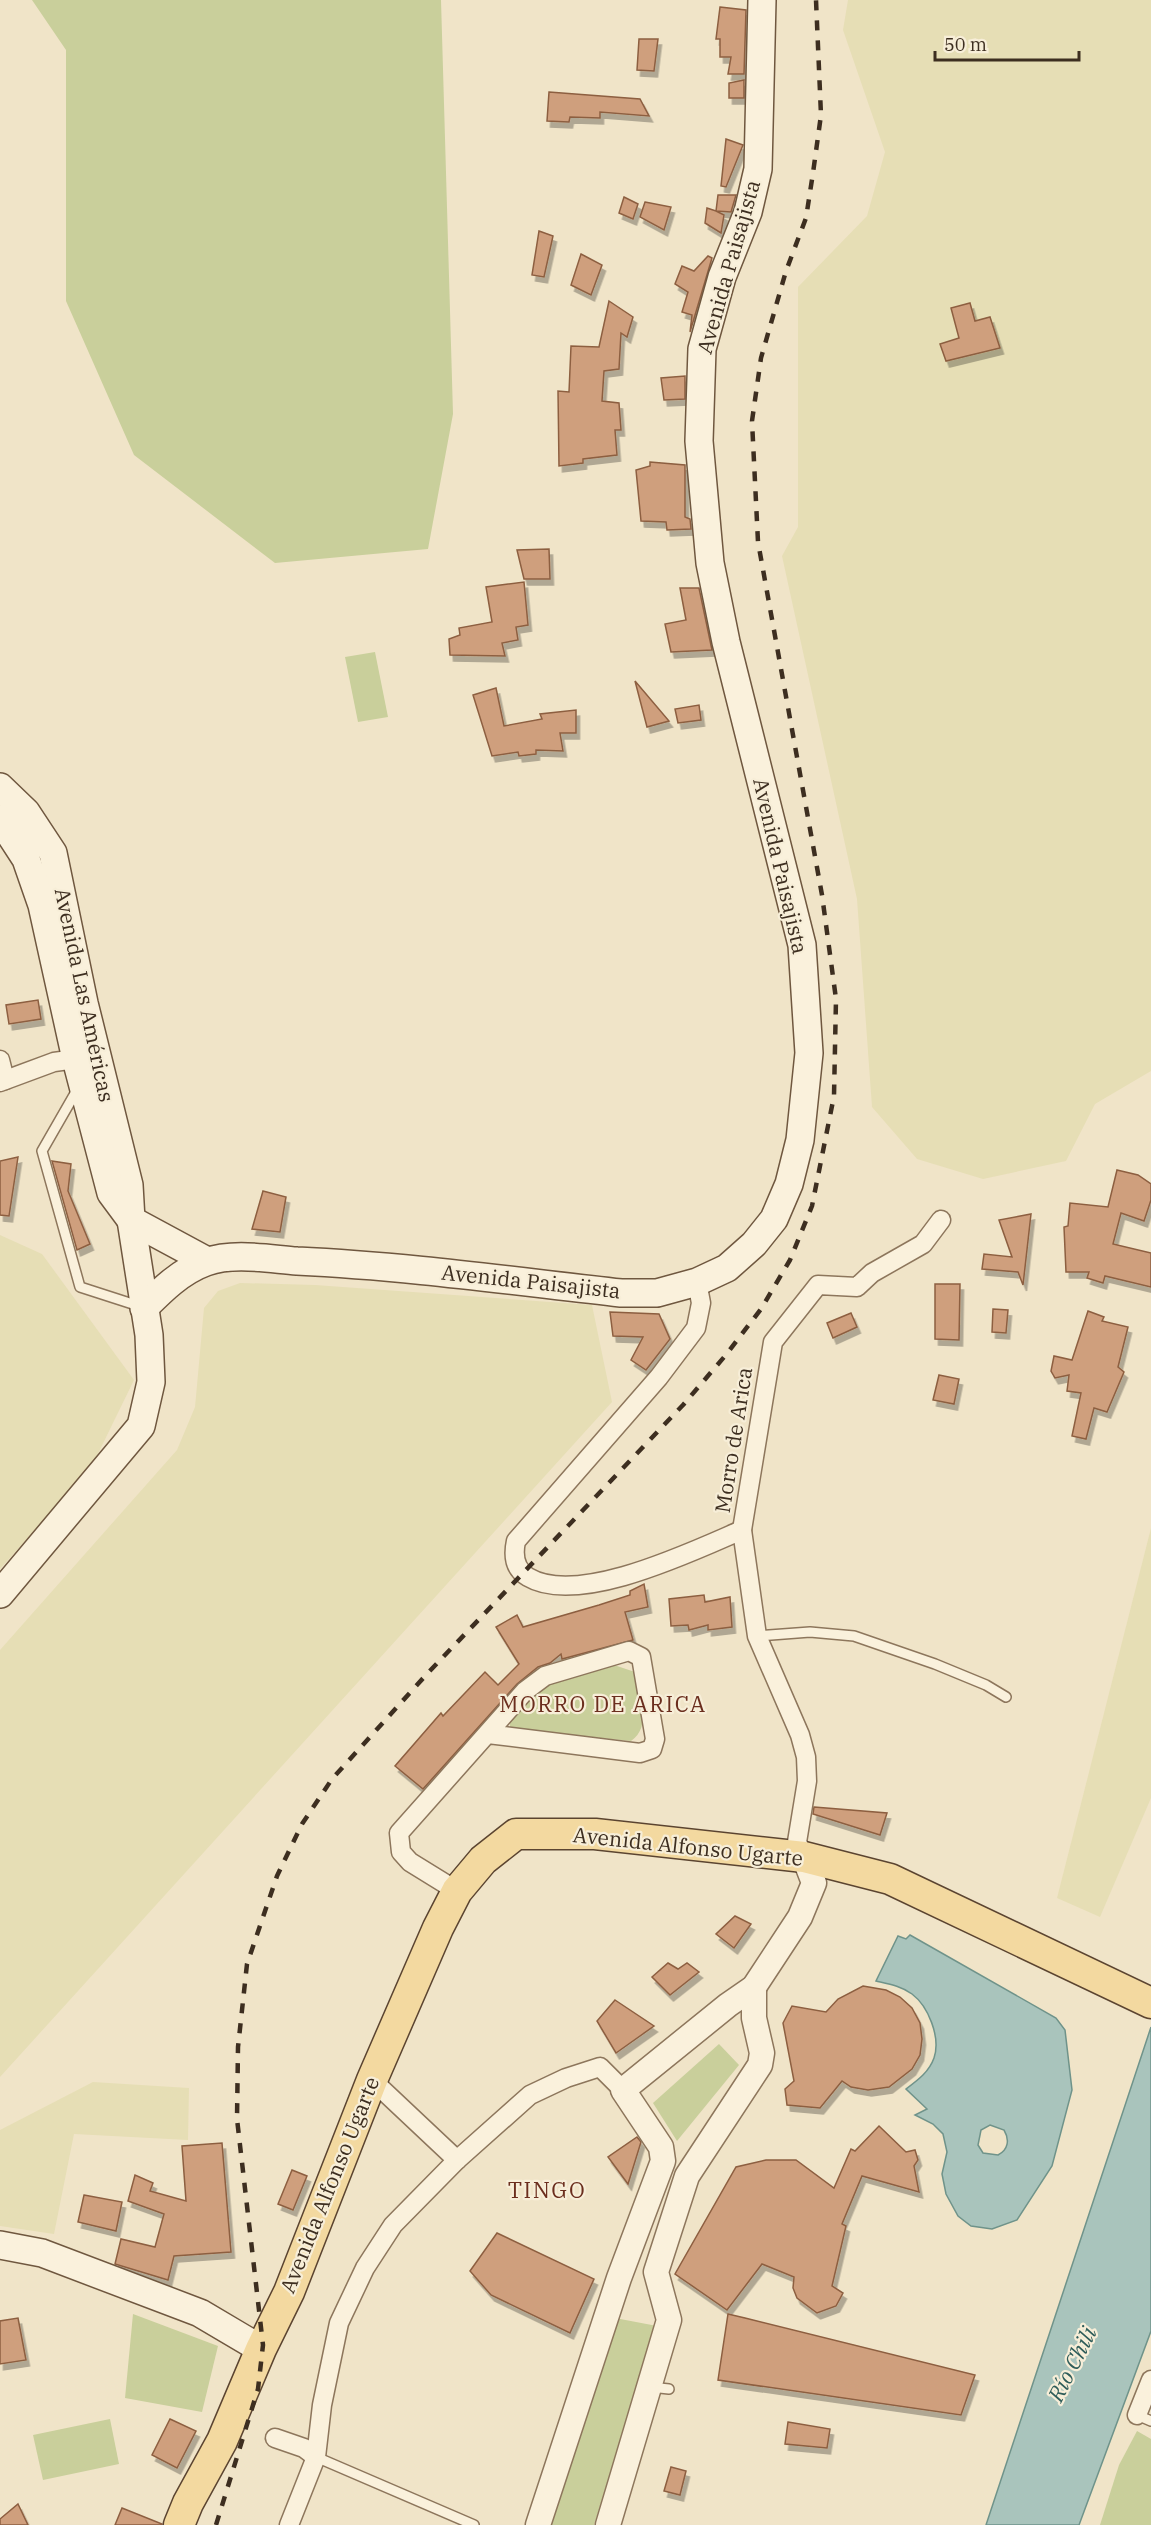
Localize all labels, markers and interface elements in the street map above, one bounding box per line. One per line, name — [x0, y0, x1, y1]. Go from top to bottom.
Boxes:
scale bar — [935, 24, 1079, 62]
text: 50 m — [944, 33, 987, 56]
street label: Avenida Paisajista — [690, 176, 766, 357]
street label: Avenida Paisajista — [747, 775, 815, 957]
street label: Avenida Las Américas — [49, 885, 121, 1105]
street label: Avenida Paisajista — [440, 1258, 622, 1304]
street label: Morro de Arica — [708, 1365, 758, 1515]
district label: MORRO DE ARICA — [499, 1689, 707, 1718]
street label: Avenida Alfonso Ugarte — [572, 1820, 804, 1872]
street label: Avenida Alfonso Ugarte — [273, 2072, 385, 2297]
district label: TINGO — [508, 2175, 586, 2204]
water label: Río Chili — [1040, 2321, 1103, 2407]

